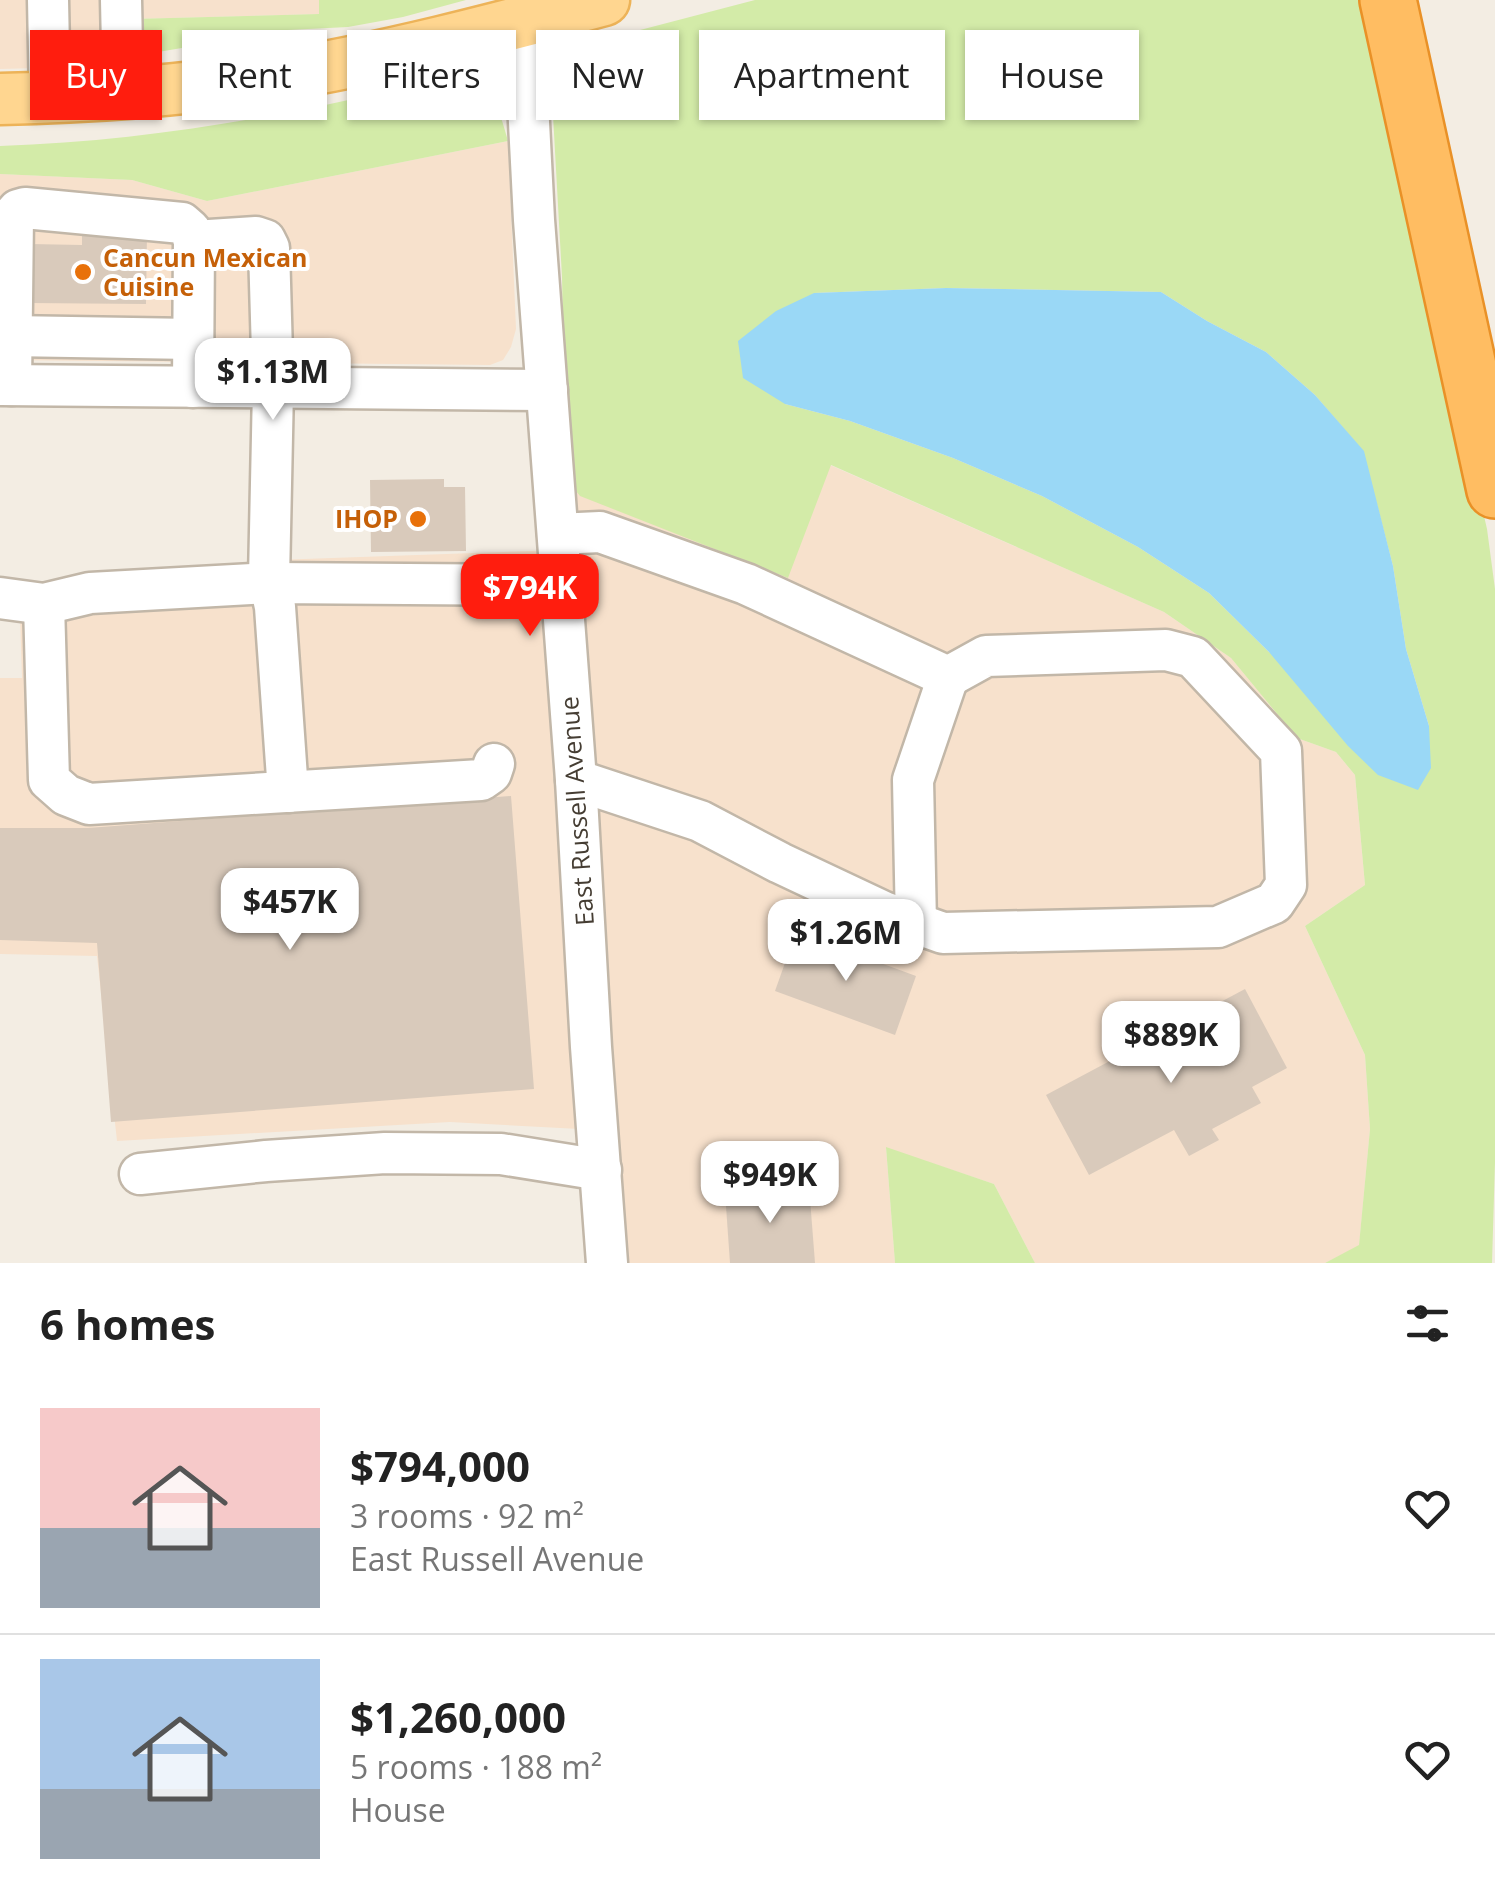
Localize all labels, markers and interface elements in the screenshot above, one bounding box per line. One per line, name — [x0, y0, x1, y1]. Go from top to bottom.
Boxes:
chip: Buy — [30, 30, 162, 120]
chip: Rent — [182, 30, 327, 120]
chip: Filters — [347, 30, 516, 120]
chip: New — [536, 30, 679, 120]
chip: Apartment — [699, 30, 945, 120]
chip: House — [965, 30, 1139, 120]
place label: Cancun Mexican Cuisine — [103, 240, 307, 303]
marker: Cancun Mexican Cuisine — [72, 261, 94, 283]
pin: $1.13M — [192, 338, 354, 423]
text: $1.13M — [217, 349, 329, 392]
place label: IHOP — [335, 501, 398, 535]
marker: IHOP — [407, 508, 429, 530]
pin: $794K — [460, 554, 600, 639]
text: $794K — [483, 565, 577, 608]
street label: East Russell Avenue — [551, 695, 601, 927]
pin: $457K — [220, 868, 360, 953]
text: $457K — [243, 879, 337, 922]
pin: $1.26M — [765, 899, 927, 984]
text: $1.26M — [790, 910, 902, 953]
pin: $889K — [1101, 1001, 1241, 1086]
text: $889K — [1124, 1012, 1218, 1055]
pin: $949K — [700, 1141, 840, 1226]
text: $949K — [723, 1152, 817, 1195]
text: 6 homes — [40, 1295, 215, 1352]
icon: filters — [1400, 1296, 1455, 1351]
text: $794,000 — [350, 1437, 530, 1494]
icon: home — [120, 1448, 240, 1568]
icon: heart — [1400, 1481, 1455, 1536]
text: 3 rooms · 92 m² — [350, 1494, 584, 1537]
text: East Russell Avenue — [350, 1537, 644, 1580]
text: $1,260,000 — [350, 1688, 566, 1745]
icon: home — [120, 1699, 240, 1819]
icon: heart — [1400, 1732, 1455, 1787]
text: 5 rooms · 188 m² — [350, 1745, 602, 1788]
text: House — [350, 1788, 446, 1831]

